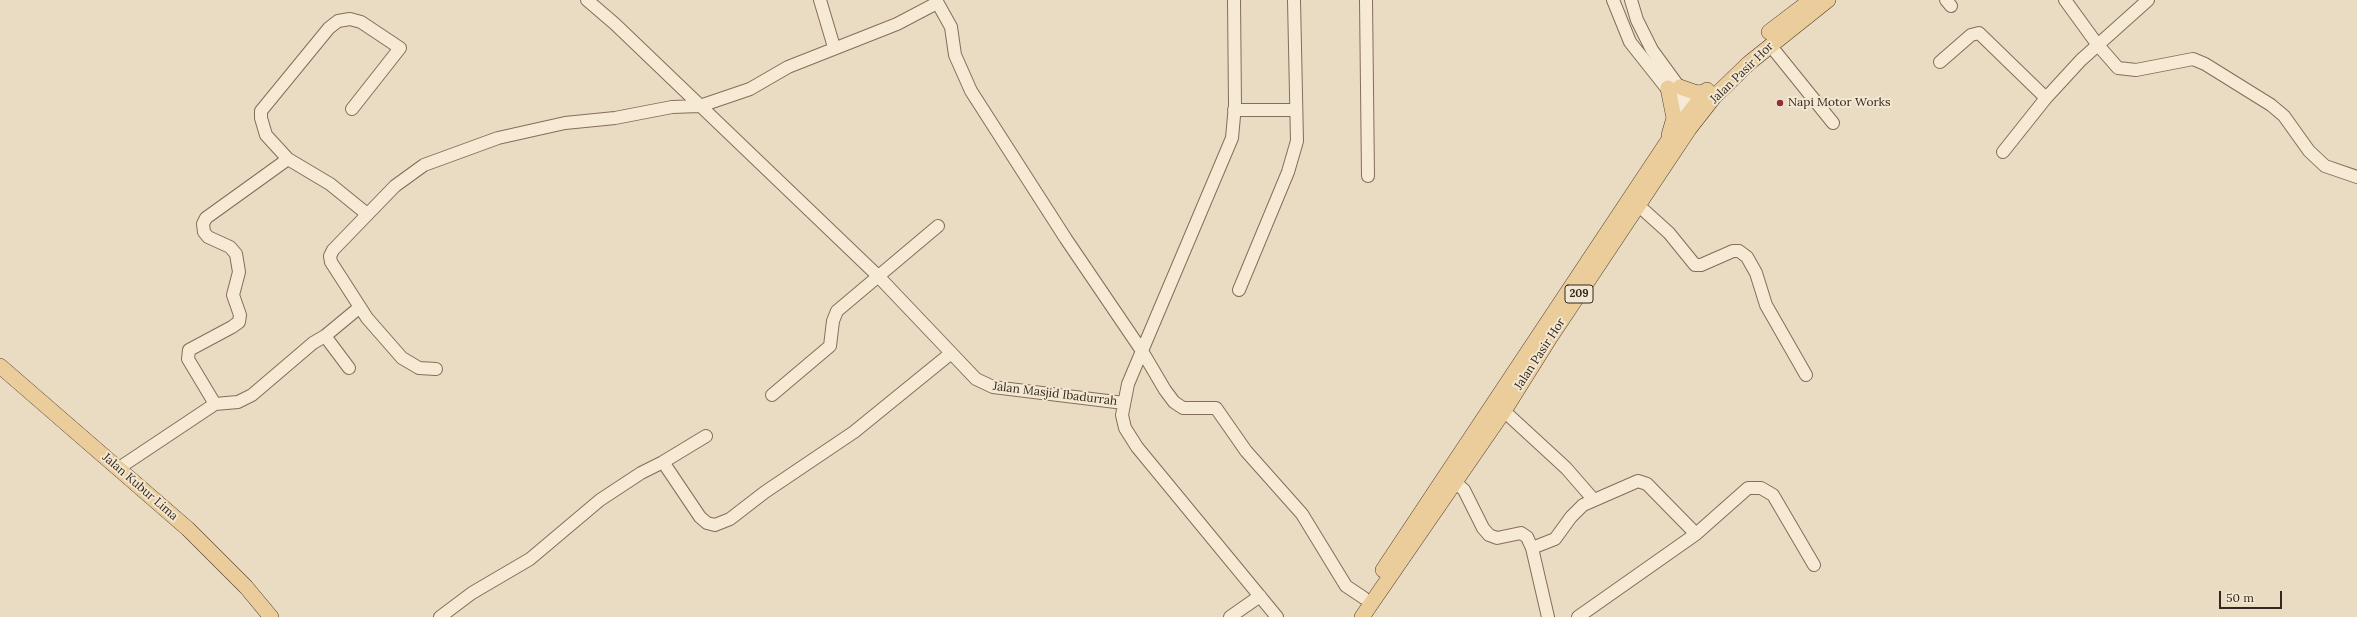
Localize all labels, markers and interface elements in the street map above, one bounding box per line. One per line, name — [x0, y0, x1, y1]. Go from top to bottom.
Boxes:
street label: Jalan Pasir Hor — [1707, 39, 1777, 107]
place label: Napi Motor Works — [1788, 96, 1891, 110]
marker: Napi Motor Works — [1775, 98, 1785, 108]
road number: 209 — [1565, 285, 1593, 303]
street label: Jalan Pasir Hor — [1512, 316, 1568, 392]
street label: Jalan Masjid Ibadurrah — [992, 379, 1118, 409]
street label: Jalan Kubur Lima — [99, 450, 181, 524]
scale bar — [2221, 583, 2284, 609]
text: 50 m — [2226, 590, 2254, 605]

